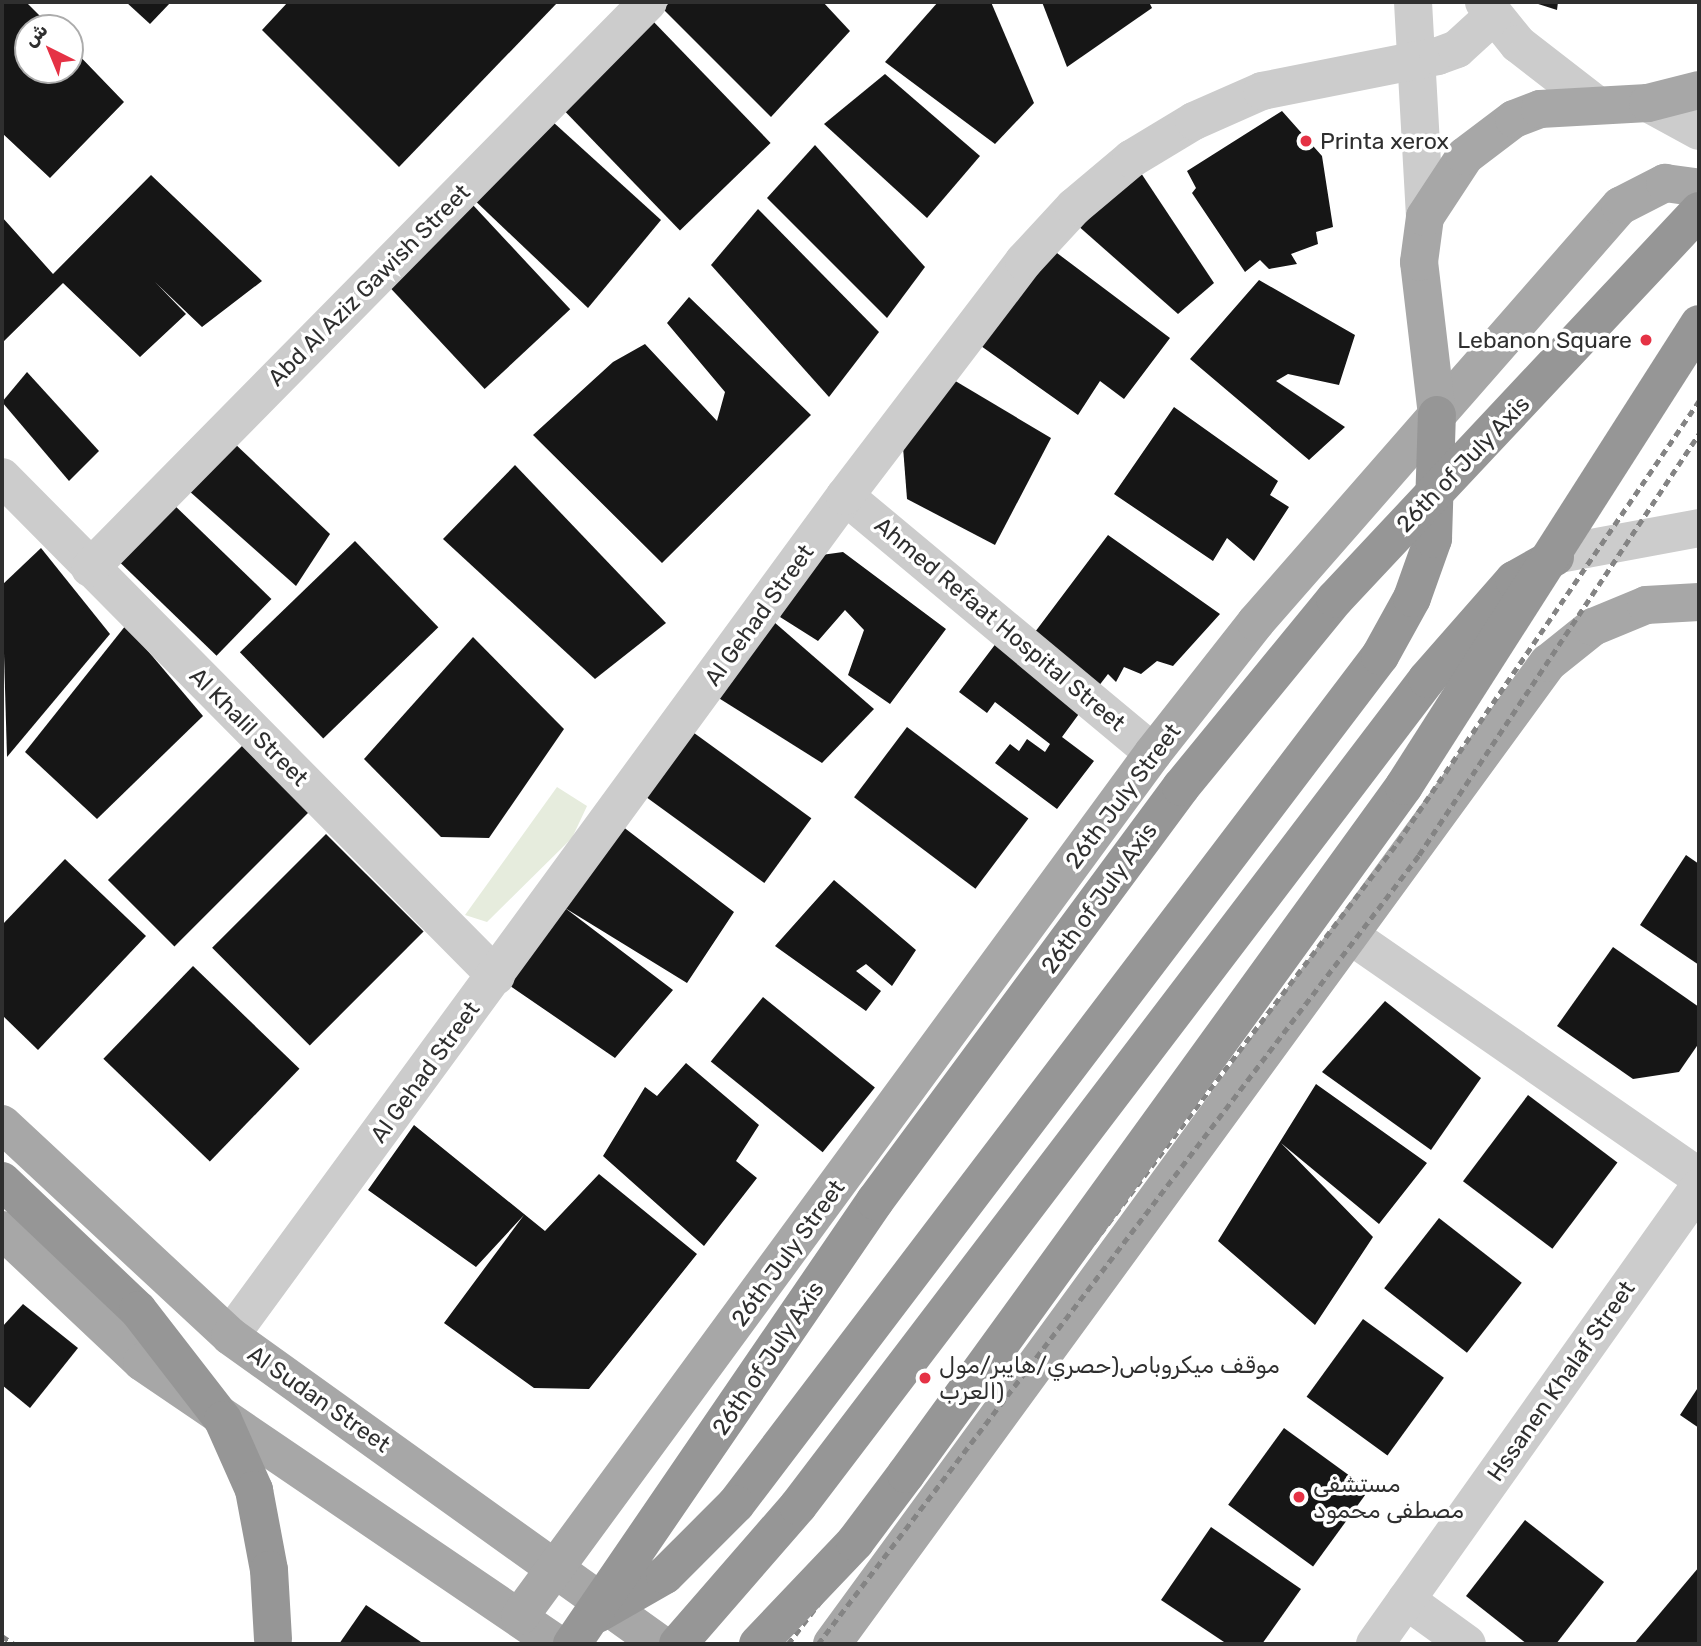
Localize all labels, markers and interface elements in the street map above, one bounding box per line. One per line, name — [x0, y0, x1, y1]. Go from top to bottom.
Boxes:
north arrow — [14, 14, 84, 84]
text: ش — [19, 18, 52, 51]
place label: Printa xerox — [1320, 127, 1449, 155]
marker: Printa xerox — [1298, 133, 1314, 149]
street label: Abd Al Aziz Gawish Street — [262, 178, 476, 392]
place label: Lebanon Square — [1457, 326, 1632, 354]
marker: Lebanon Square — [1638, 332, 1654, 348]
street label: 26th of July Axis — [1390, 389, 1536, 539]
street label: Ahmed Refaat Hospital Street — [869, 511, 1131, 737]
street label: Al Gehad Street — [699, 539, 819, 691]
street label: Al Khalil Street — [184, 662, 314, 792]
street label: 26th July Street — [1059, 718, 1187, 874]
street label: 26th of July Axis — [1035, 817, 1163, 979]
street label: Al Gehad Street — [365, 996, 485, 1148]
street label: 26th July Street — [725, 1174, 851, 1332]
street label: 26th of July Axis — [706, 1275, 830, 1441]
street label: Hssanen Khalaf Street — [1481, 1275, 1641, 1487]
street label: Al Sudan Street — [243, 1340, 395, 1458]
place label: موقف ميكروباص(حصري/هايبر/مول العرب) — [939, 1351, 1280, 1405]
marker: موقف ميكروباص(حصري/هايبر/مول العرب) — [917, 1370, 933, 1386]
place label: مستشفى مصطفى محمود — [1313, 1470, 1464, 1524]
marker: مستشفى مصطفى محمود — [1291, 1489, 1307, 1505]

